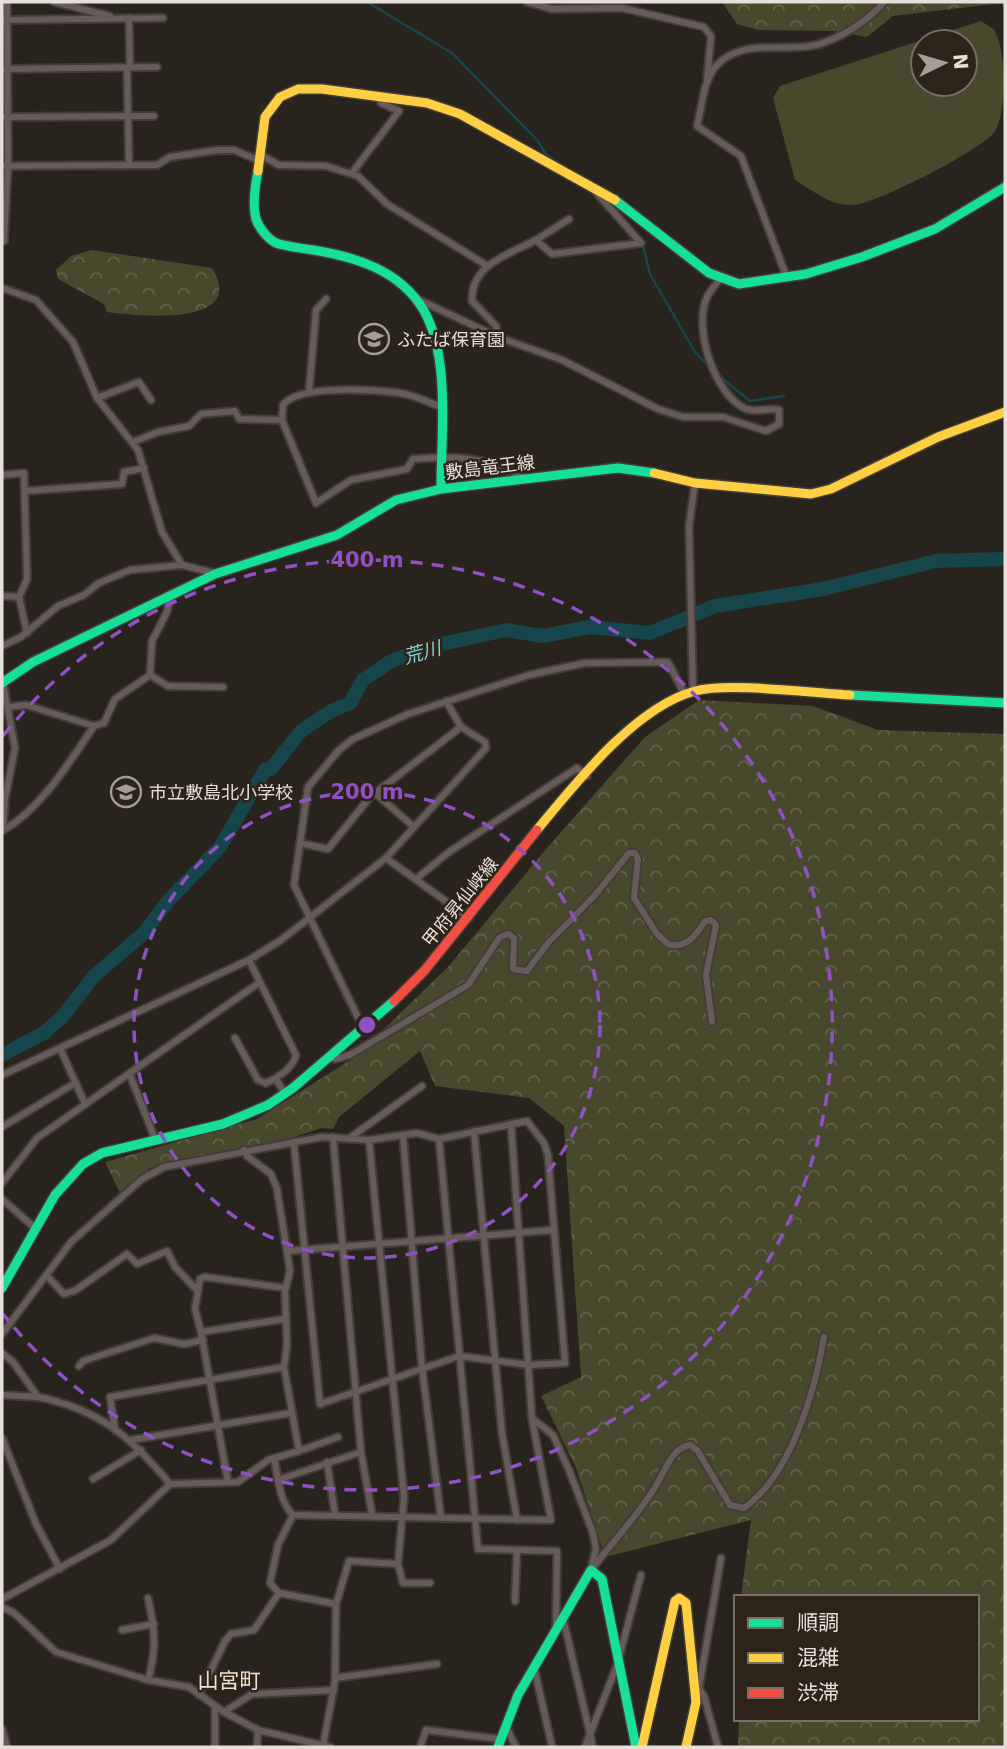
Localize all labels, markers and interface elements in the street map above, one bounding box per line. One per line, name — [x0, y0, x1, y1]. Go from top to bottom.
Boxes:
north arrow — [909, 28, 979, 98]
text: N — [949, 53, 973, 70]
school or university icon: ふたば保育園 — [357, 322, 391, 356]
place label: ふたば保育園 — [397, 329, 505, 350]
street label: 敷島竜王線 — [444, 451, 536, 483]
text: 400 m — [330, 548, 404, 572]
water label: 荒川 — [401, 636, 445, 668]
school or university icon: 市立敷島北小学校 — [109, 775, 143, 809]
text: 200 m — [330, 780, 404, 804]
place label: 市立敷島北小学校 — [149, 782, 293, 803]
street label: 甲府昇仙峡線 — [418, 853, 502, 951]
centre of rings — [355, 1013, 379, 1037]
legend — [734, 1595, 979, 1721]
text: 順調 — [797, 1611, 839, 1635]
text: 混雑 — [797, 1646, 839, 1670]
district label: 山宮町 — [198, 1669, 261, 1693]
text: 渋滞 — [797, 1681, 839, 1705]

